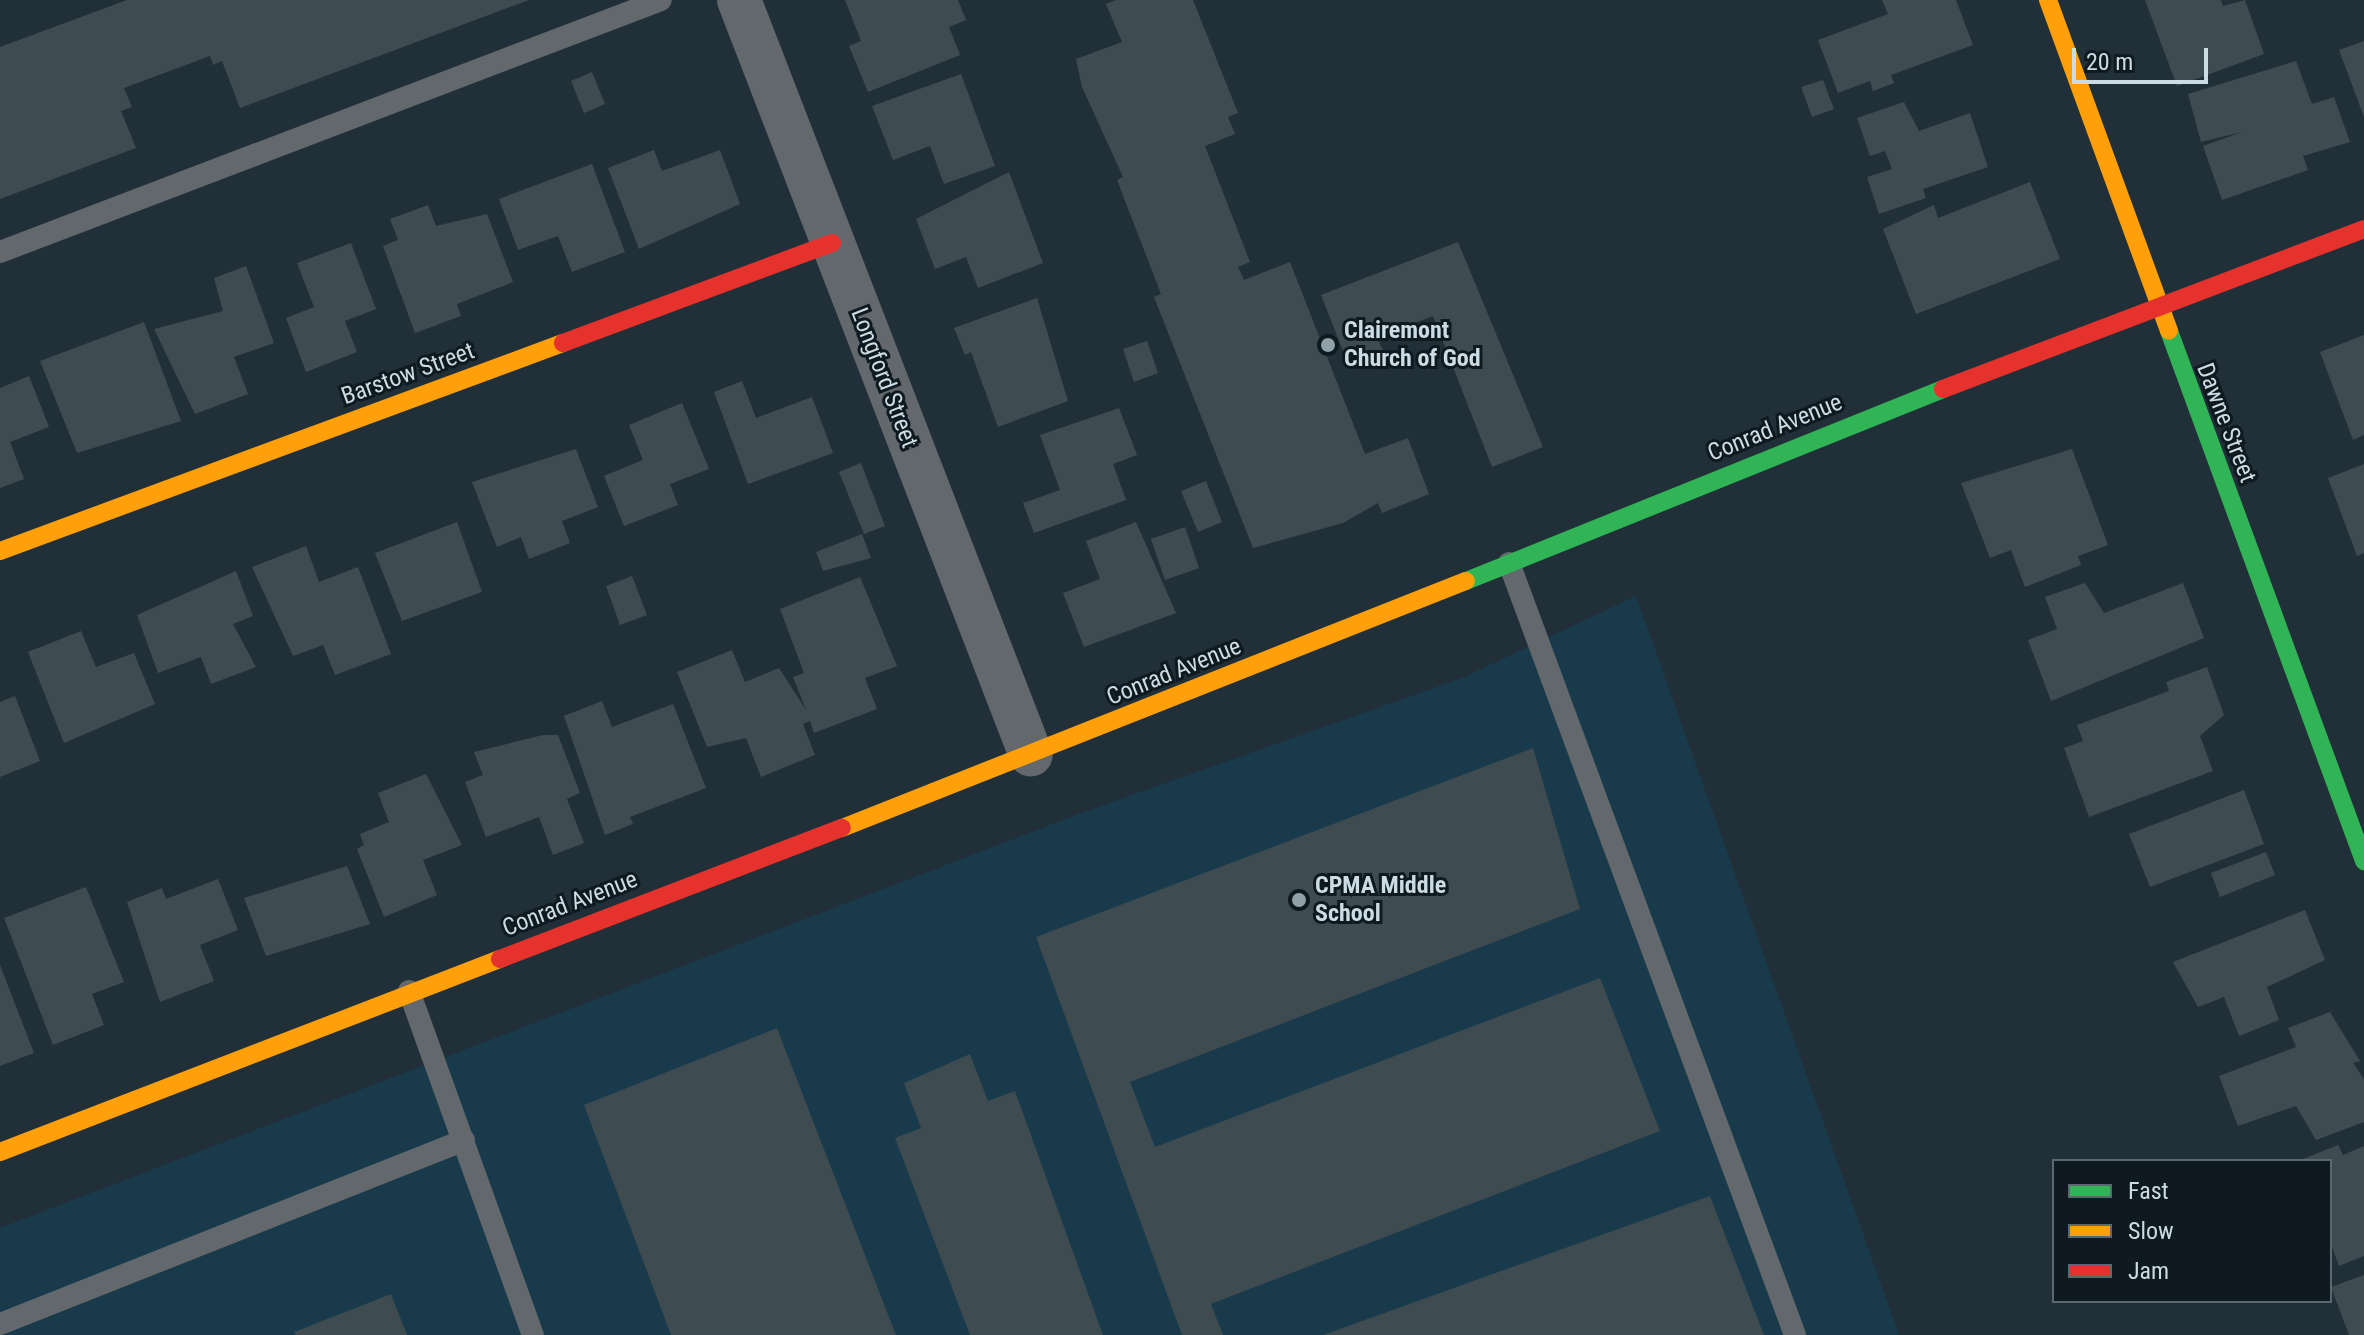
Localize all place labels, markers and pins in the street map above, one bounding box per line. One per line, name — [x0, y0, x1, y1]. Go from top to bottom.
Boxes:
place label: Clairemont Church of God — [1344, 317, 1481, 373]
marker: Clairemont Church of God — [1319, 336, 1337, 354]
place label: CPMA Middle School — [1315, 872, 1446, 928]
marker: CPMA Middle School — [1290, 891, 1308, 909]

